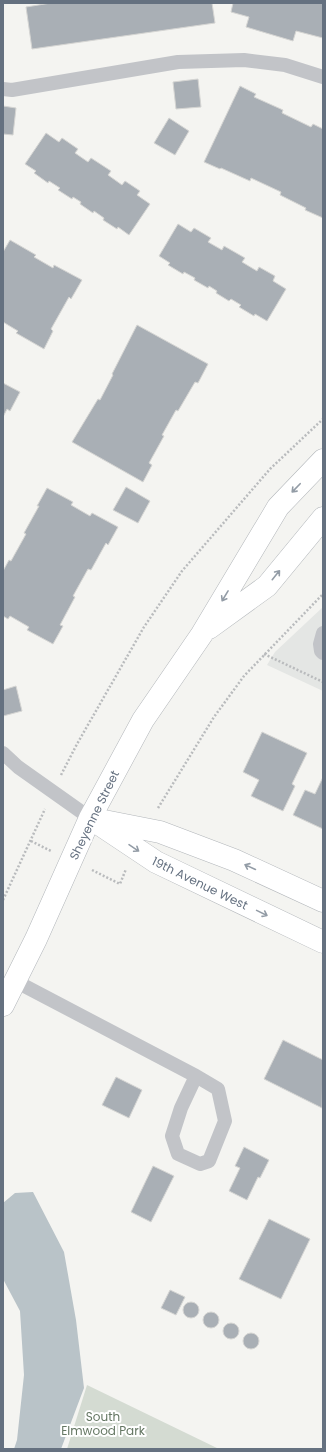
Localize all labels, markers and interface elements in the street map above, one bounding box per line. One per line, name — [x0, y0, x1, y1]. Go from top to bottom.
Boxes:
one-way arrow — [291, 483, 301, 493]
one-way arrow — [272, 570, 281, 580]
one-way arrow — [220, 590, 228, 602]
street label: Sheyenne Street — [65, 767, 123, 863]
one-way arrow — [128, 844, 140, 852]
street label: 19th Avenue West — [149, 852, 251, 914]
one-way arrow — [244, 863, 256, 870]
one-way arrow — [256, 910, 268, 917]
park label: South Elmwood Park — [61, 1408, 146, 1439]

